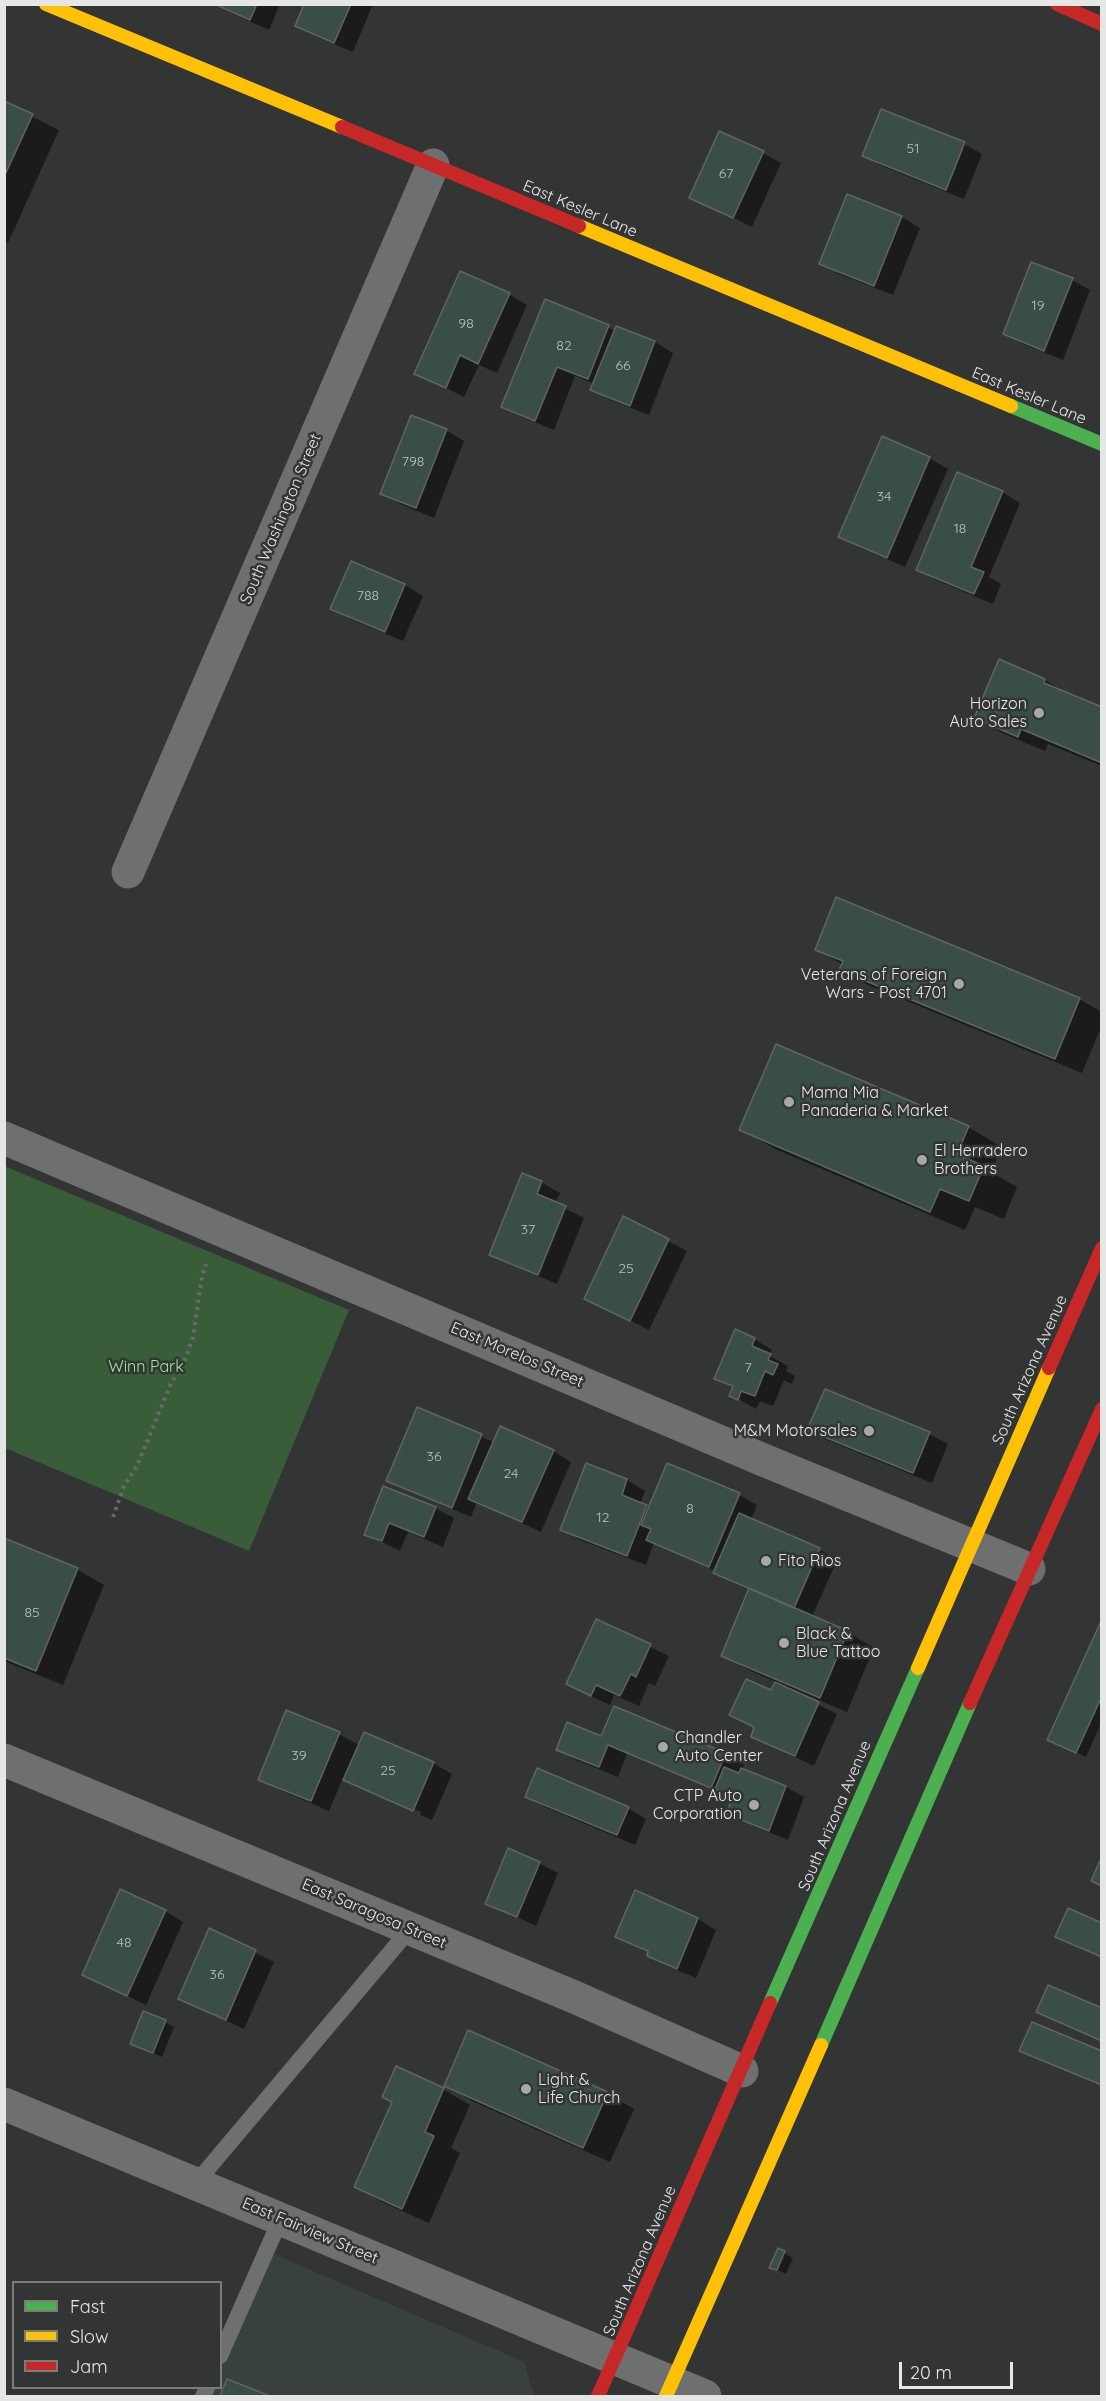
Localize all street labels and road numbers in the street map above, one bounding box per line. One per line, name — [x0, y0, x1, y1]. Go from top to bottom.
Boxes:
street label: East Kesler Lane — [520, 176, 640, 242]
street label: East Kesler Lane — [969, 363, 1089, 429]
street label: South Washington Street — [236, 431, 326, 607]
street label: South Arizona Avenue — [988, 1292, 1072, 1448]
street label: East Morelos Street — [448, 1318, 586, 1392]
street label: South Arizona Avenue — [795, 1738, 875, 1894]
street label: East Saragosa Street — [299, 1875, 449, 1953]
street label: South Arizona Avenue — [600, 2183, 680, 2339]
street label: East Fairview Street — [239, 2194, 381, 2268]

